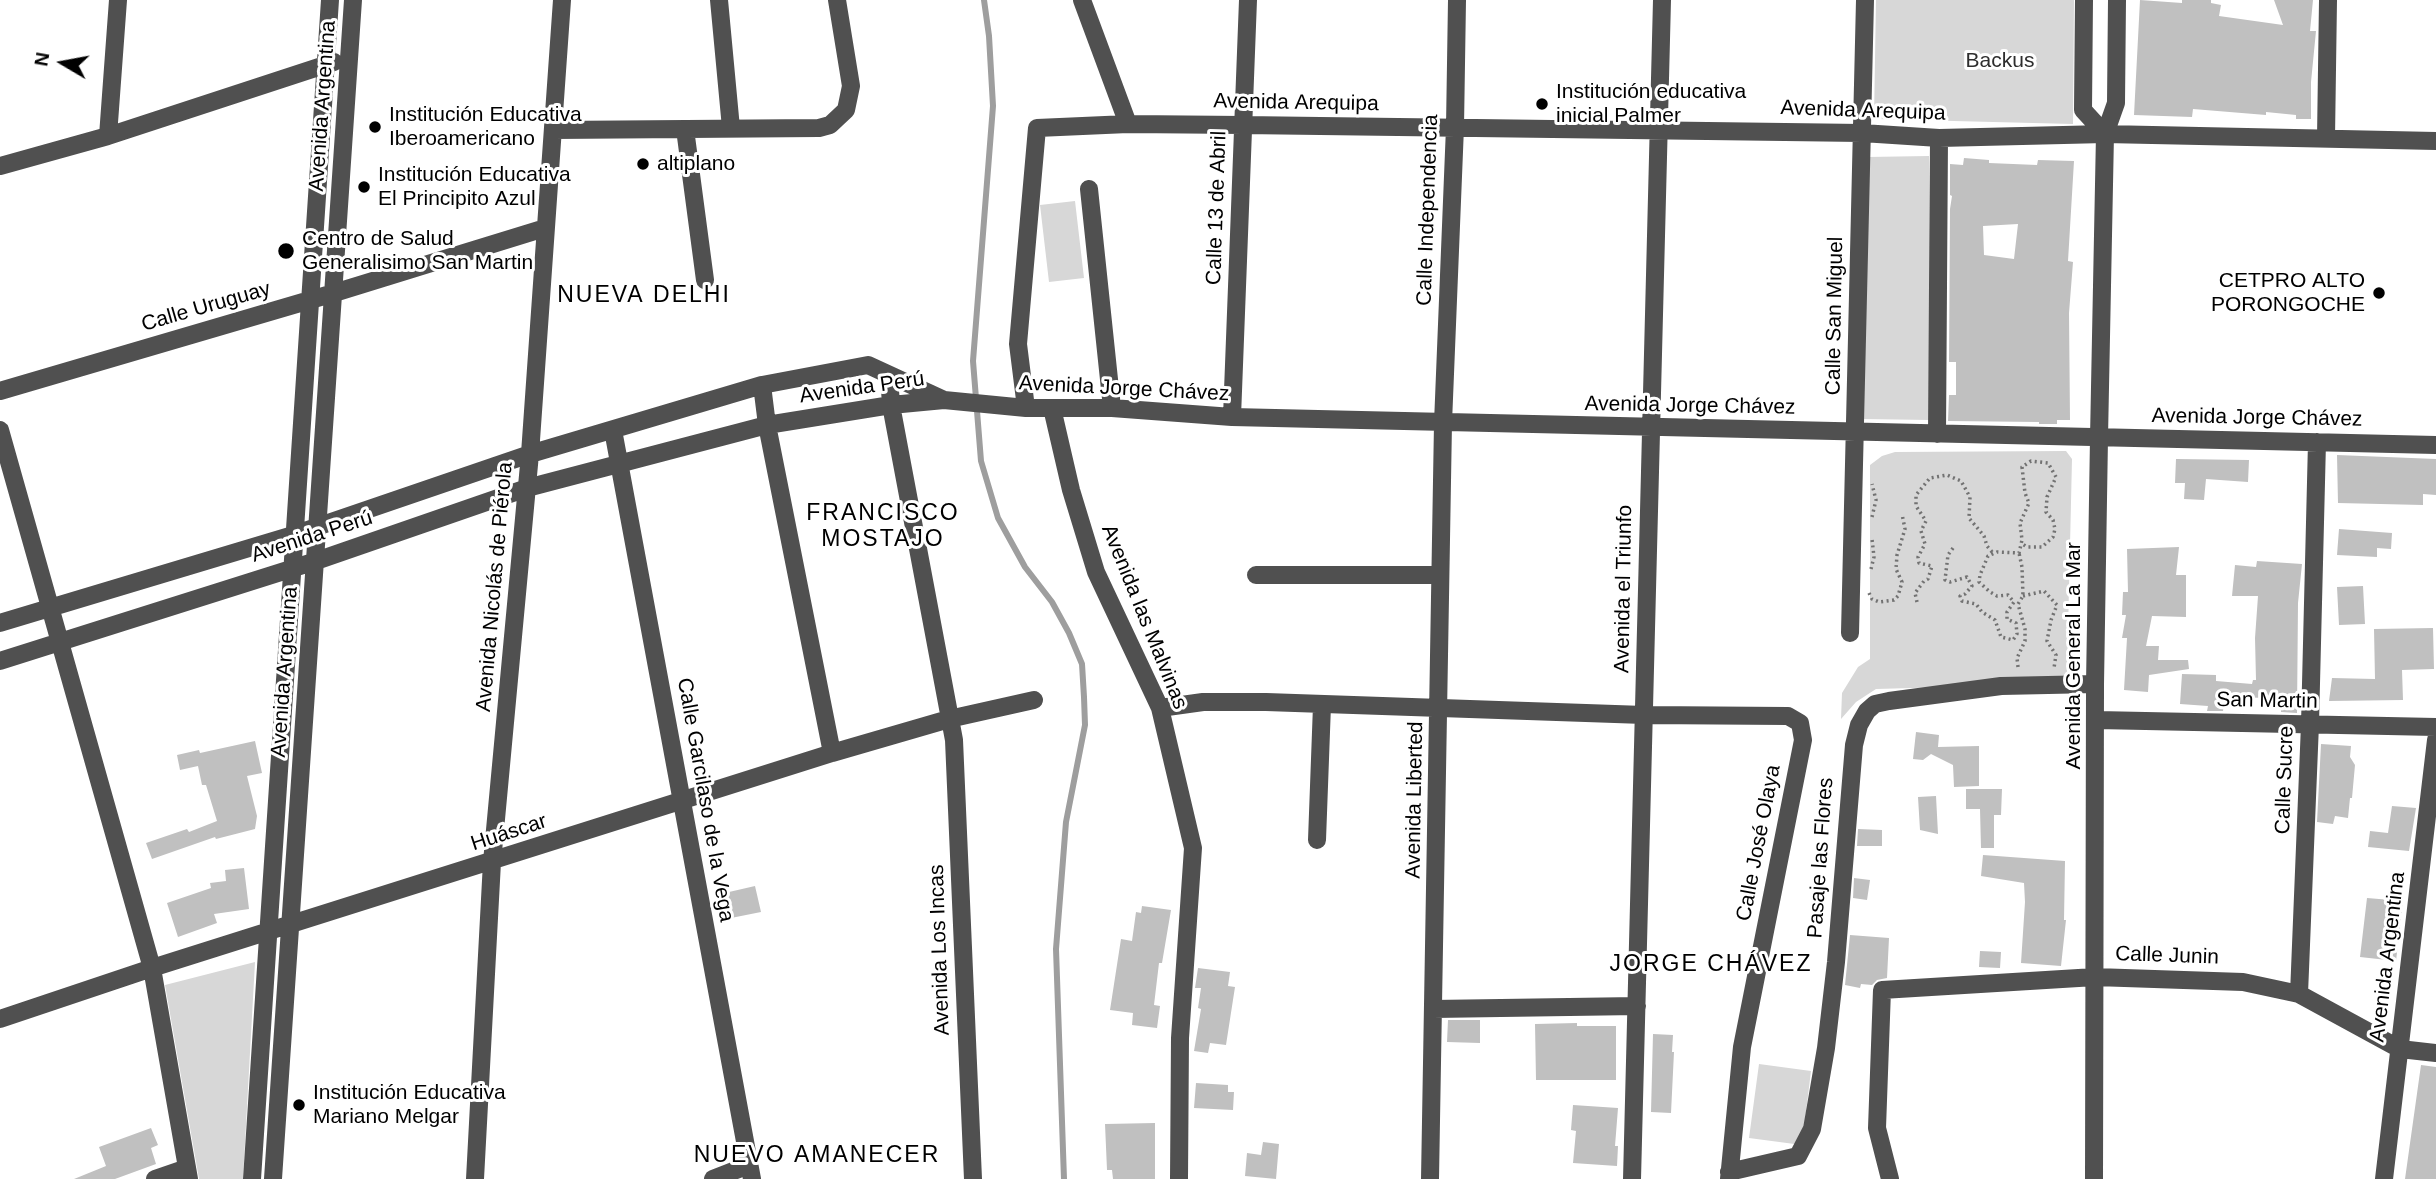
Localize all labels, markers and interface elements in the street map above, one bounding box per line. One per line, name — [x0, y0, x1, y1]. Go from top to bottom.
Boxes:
street label: Avenida Argentina — [304, 20, 342, 192]
north arrow — [28, 28, 98, 98]
park label: Backus — [1966, 48, 2034, 74]
text: N — [30, 51, 53, 68]
place label: Institución educativa inicial Palmer — [1556, 79, 1746, 129]
street label: Avenida Arequipa — [1213, 89, 1379, 117]
marker: Institución educativa inicial Palmer — [1534, 96, 1550, 112]
street label: Avenida Arequipa — [1780, 96, 1946, 126]
place label: Institución Educativa Iberoamericano — [389, 102, 582, 152]
street label: Calle Independencia — [1412, 114, 1444, 306]
marker: Institución Educativa Iberoamericano — [367, 119, 383, 135]
street label: Calle 13 de Abril — [1202, 131, 1232, 285]
place label: altiplano — [657, 151, 735, 177]
marker: altiplano — [635, 156, 651, 172]
place label: Institución Educativa El Principito Azul — [378, 162, 571, 212]
marker: Institución Educativa El Principito Azul — [356, 179, 372, 195]
place label: Centro de Salud Generalisimo San Martin — [302, 226, 533, 276]
street label: Calle San Miguel — [1821, 236, 1849, 396]
marker: Centro de Salud Generalisimo San Martin — [276, 241, 296, 261]
place label: CETPRO ALTO PORONGOCHE — [2211, 268, 2365, 318]
street label: Calle Uruguay — [139, 277, 273, 337]
district label: NUEVA DELHI — [559, 282, 729, 310]
marker: CETPRO ALTO PORONGOCHE — [2371, 285, 2387, 301]
street label: Avenida Perú — [798, 367, 926, 409]
street label: Avenida Jorge Chávez — [1018, 371, 1230, 407]
street label: Avenida Jorge Chávez — [1584, 392, 1796, 420]
street label: Avenida Jorge Chávez — [2151, 404, 2363, 432]
street label: Avenida Nicolás de Piérola — [472, 461, 518, 713]
district label: FRANCISCO MOSTAJO — [807, 500, 959, 554]
street label: Avenida el Triunfo — [1610, 505, 1638, 673]
street label: Avenida Perú — [248, 506, 376, 568]
street label: Avenida las Malvinas — [1095, 521, 1193, 713]
street label: Avenida General La Mar — [2061, 542, 2087, 770]
street label: Avenida Argentina — [266, 586, 304, 758]
street label: Calle Garcilaso de la Vega — [671, 676, 739, 924]
street label: San Martin — [2216, 688, 2318, 714]
street label: Avenida Liberted — [1401, 721, 1429, 879]
street label: Calle Sucre — [2271, 725, 2299, 835]
street label: Calle José Olaya — [1731, 763, 1787, 923]
street label: Pasaje las Flores — [1803, 777, 1839, 939]
street label: Huáscar — [468, 809, 550, 857]
street label: Avenida Los Incas — [924, 864, 956, 1036]
street label: Avenida Argentina — [2365, 870, 2411, 1044]
street label: Calle Junin — [2115, 942, 2219, 970]
district label: JORGE CHÁVEZ — [1611, 951, 1811, 979]
place label: Institución Educativa Mariano Melgar — [313, 1080, 506, 1130]
marker: Institución Educativa Mariano Melgar — [291, 1097, 307, 1113]
district label: NUEVO AMANECER — [695, 1142, 939, 1170]

